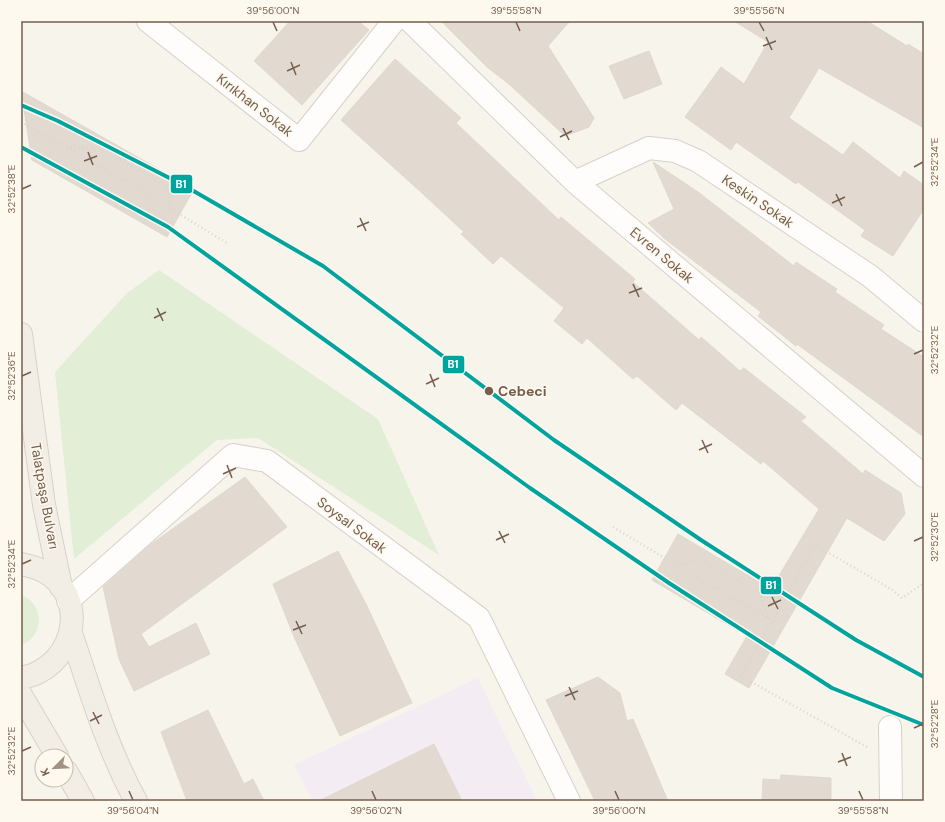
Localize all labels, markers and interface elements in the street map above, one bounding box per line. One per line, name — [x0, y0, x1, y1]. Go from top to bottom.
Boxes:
text: 39°56'00"N — [247, 4, 299, 17]
text: 39°55'58"N — [491, 4, 541, 17]
text: 39°55'56"N — [734, 4, 785, 17]
street label: Kırıkhan Sokak — [213, 70, 297, 140]
text: 32°52'34"E — [928, 137, 941, 186]
text: 32°52'38"E — [5, 164, 18, 213]
street label: Keskin Sokak — [719, 170, 797, 232]
line badge: B1 — [170, 174, 193, 194]
text: B1 — [175, 177, 187, 191]
street label: Evren Sokak — [626, 223, 698, 287]
text: 32°52'32"E — [928, 325, 941, 374]
text: 32°52'36"E — [5, 351, 18, 401]
line badge: B1 — [442, 355, 465, 374]
text: B1 — [447, 357, 459, 371]
place label: Cebeci — [498, 382, 547, 400]
marker: Cebeci — [483, 385, 495, 397]
street label: Talatpaşa Bulvarı — [27, 441, 63, 551]
street label: Soysal Sokak — [314, 493, 390, 557]
text: 32°52'30"E — [928, 512, 941, 562]
text: 32°52'34"E — [5, 539, 18, 588]
line badge: B1 — [760, 576, 782, 595]
text: B1 — [765, 578, 777, 592]
text: 32°52'28"E — [928, 699, 941, 748]
text: 32°52'32"E — [5, 726, 18, 775]
north arrow — [34, 748, 74, 788]
text: K — [37, 766, 53, 778]
text: 39°56'04"N — [107, 804, 159, 817]
text: 39°56'02"N — [350, 804, 402, 817]
text: 39°56'00"N — [593, 804, 645, 817]
text: 39°55'58"N — [838, 804, 888, 817]

